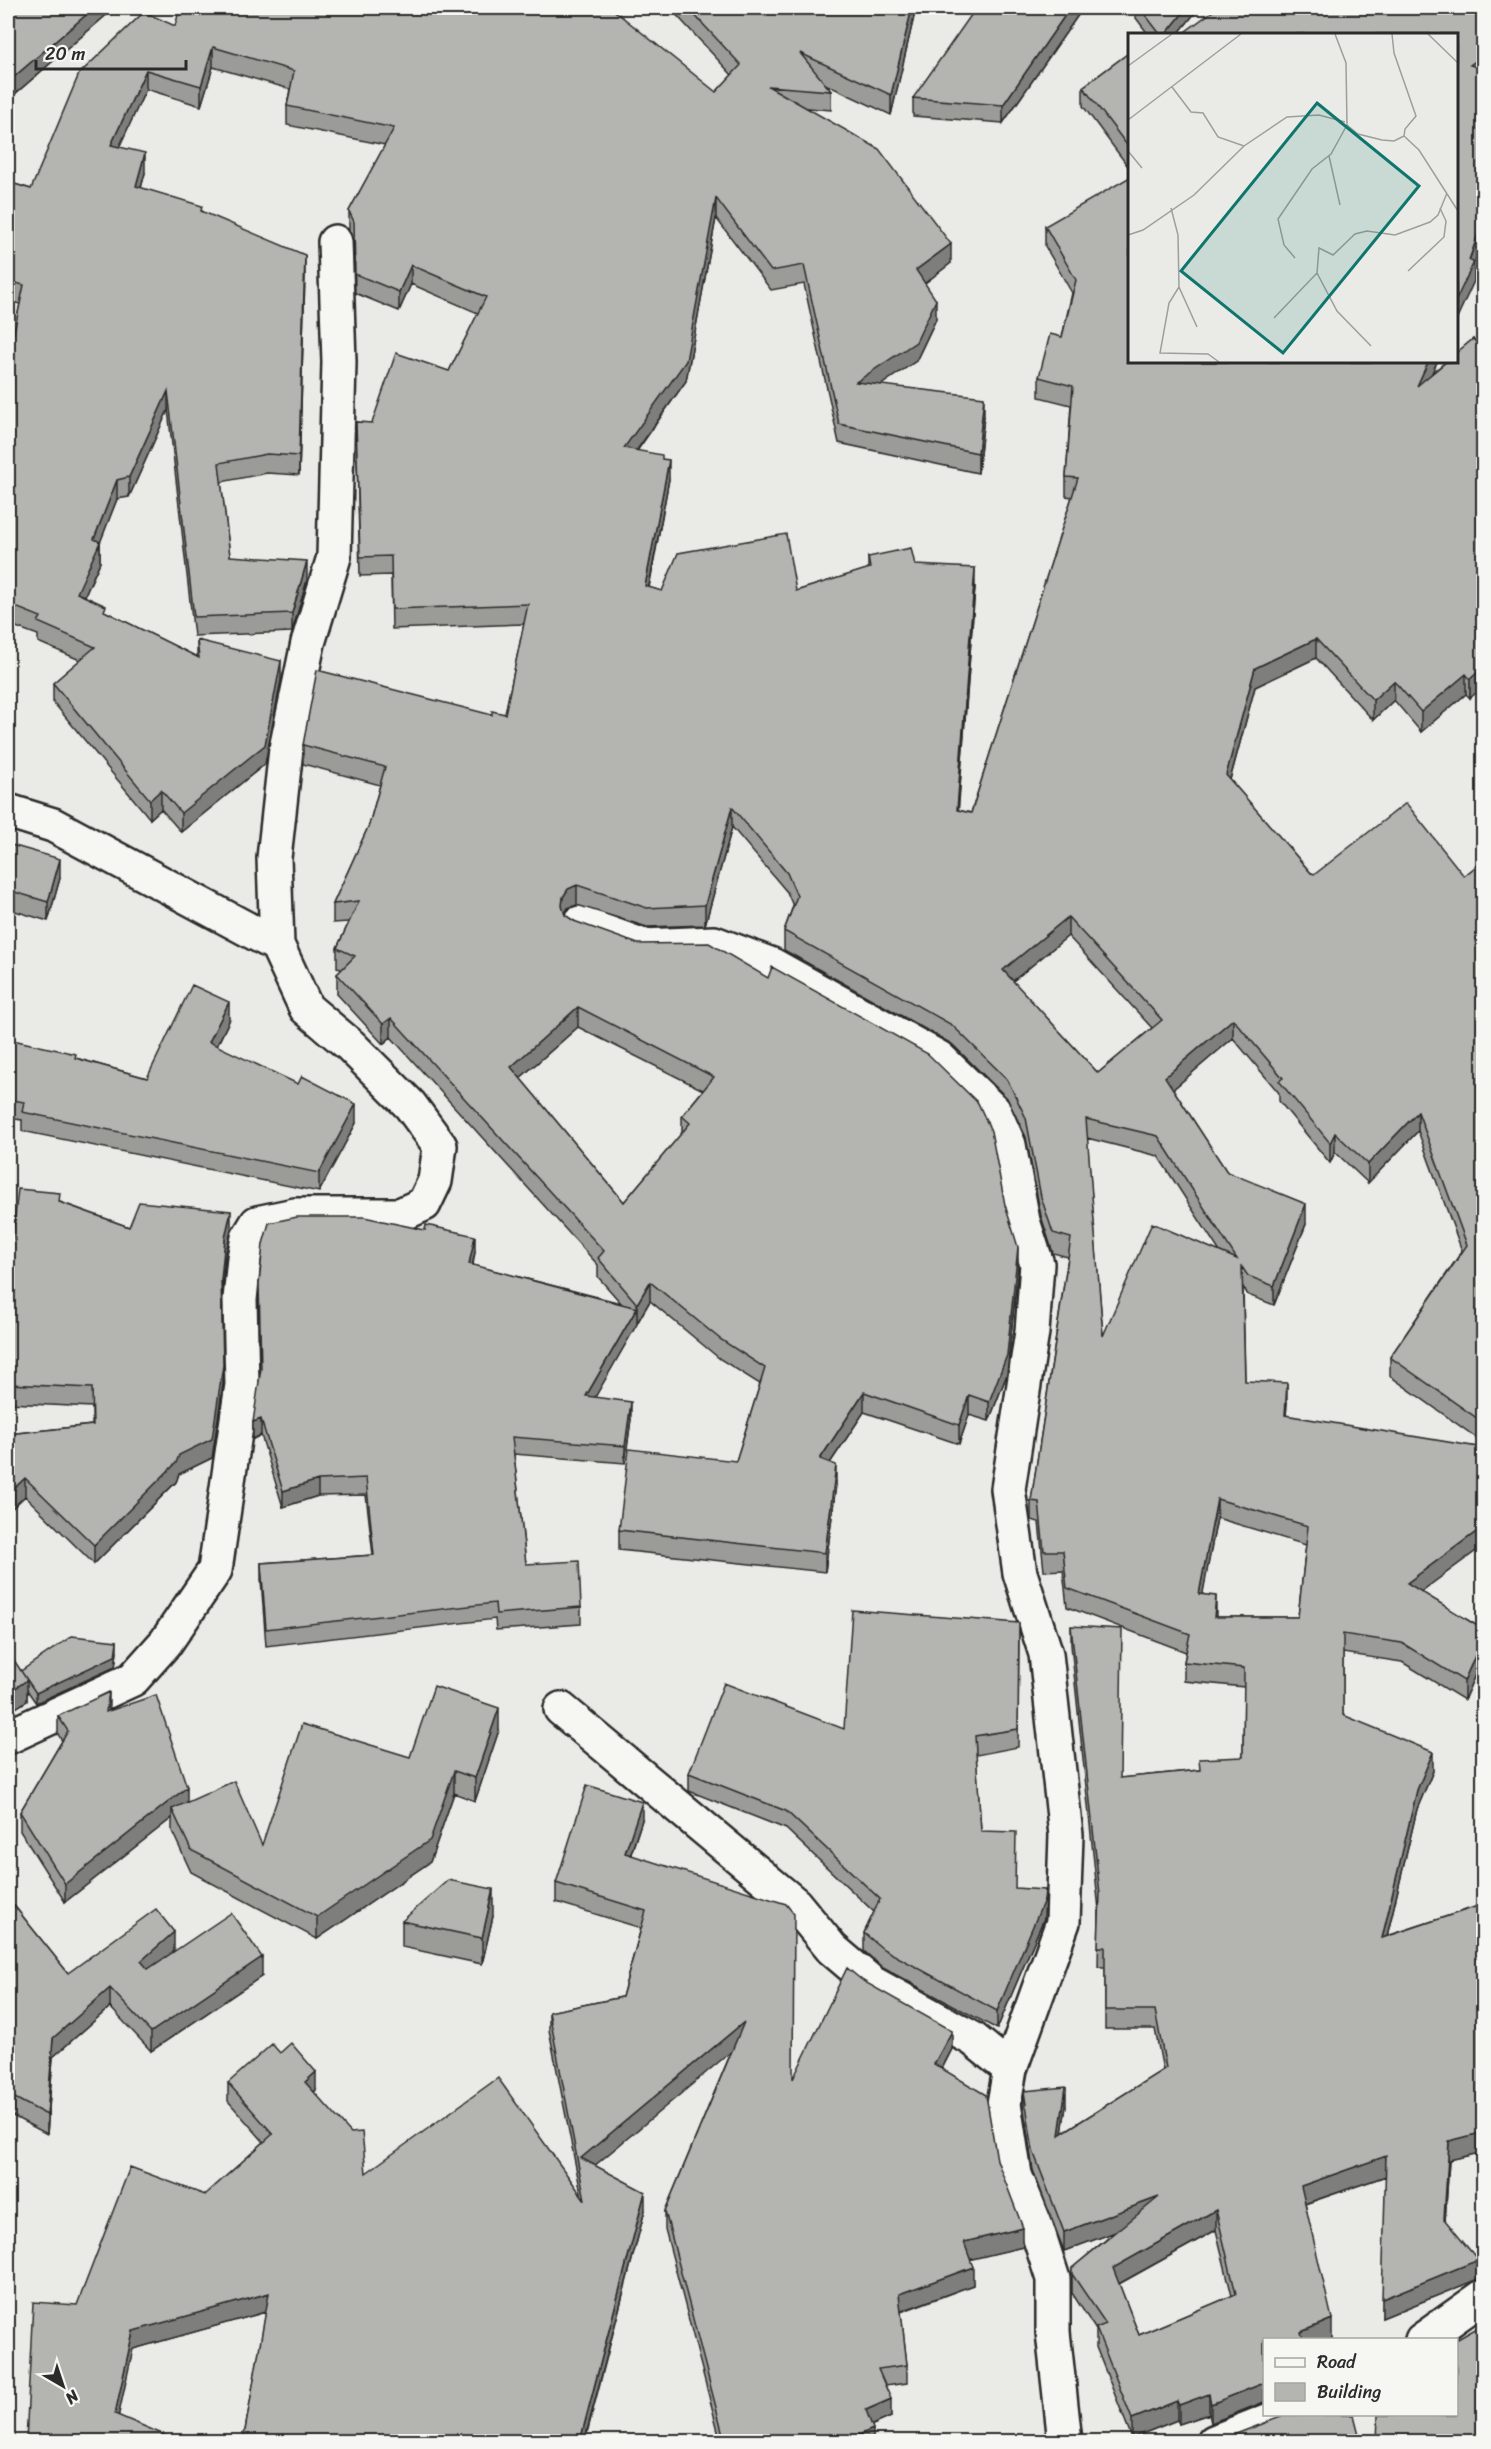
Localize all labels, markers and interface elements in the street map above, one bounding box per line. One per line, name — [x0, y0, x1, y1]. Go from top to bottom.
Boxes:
scale bar — [36, 33, 186, 71]
inset map — [1128, 33, 1458, 363]
text: 20 m — [45, 38, 85, 70]
legend — [1263, 2338, 1458, 2416]
text: Road — [1317, 2346, 1357, 2378]
north arrow — [33, 2356, 93, 2416]
text: Building — [1317, 2376, 1381, 2408]
text: N — [58, 2382, 86, 2413]

